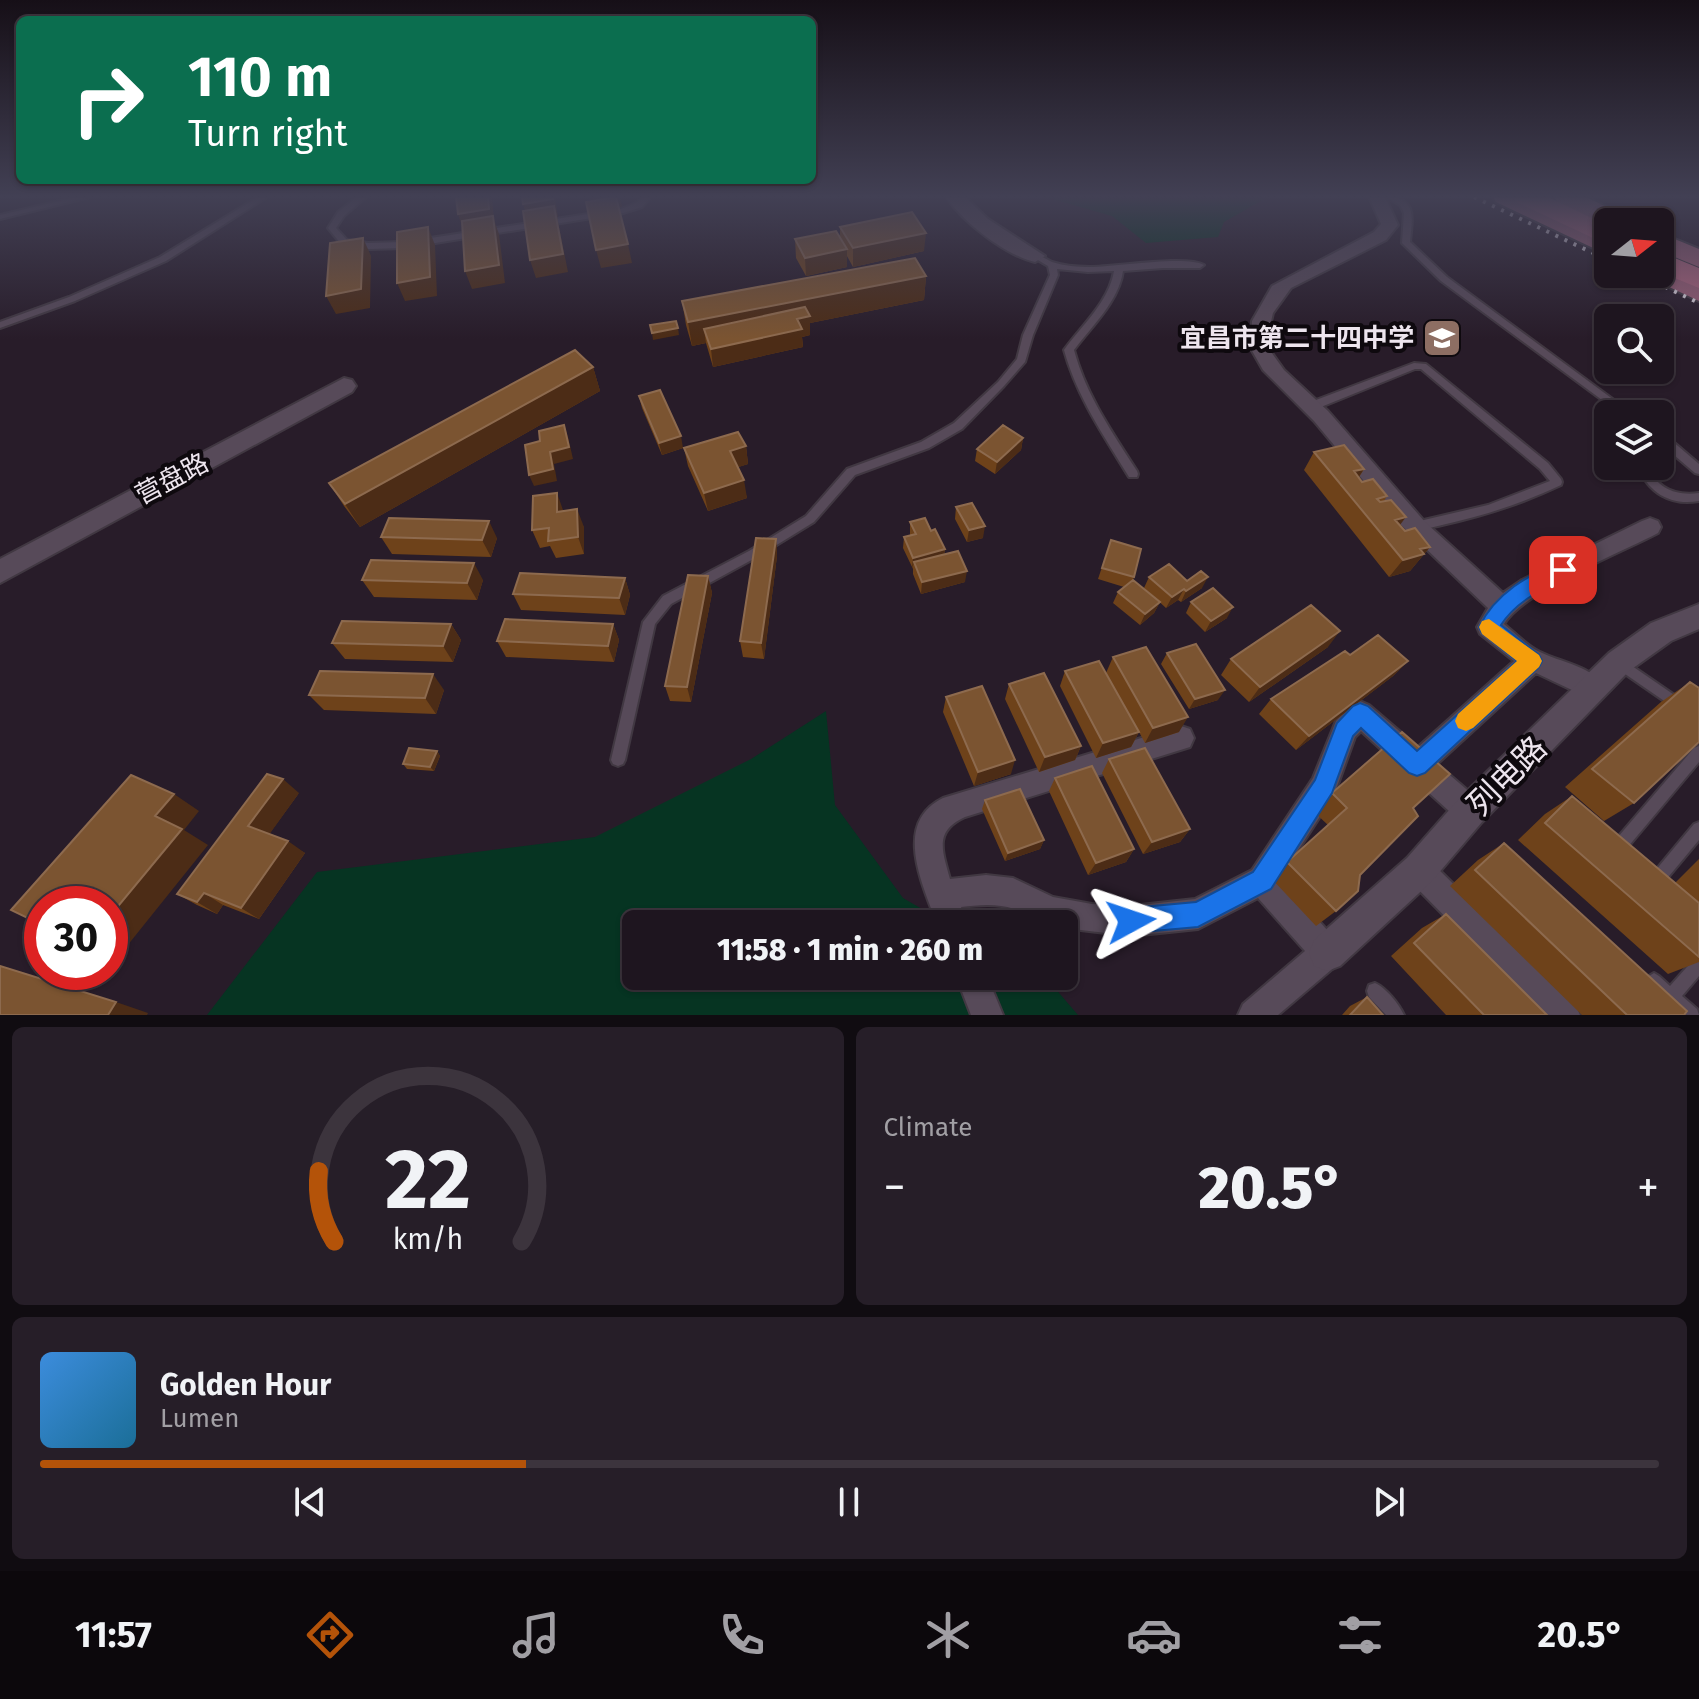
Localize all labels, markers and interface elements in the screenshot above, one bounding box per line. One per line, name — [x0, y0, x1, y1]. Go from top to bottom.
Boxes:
text: 110 m — [188, 44, 332, 111]
icon: right — [56, 48, 160, 152]
text: Turn right — [188, 112, 348, 156]
north arrow — [1594, 208, 1674, 288]
map controls — [1594, 208, 1674, 480]
button: search — [1594, 304, 1674, 384]
school or university icon: 宜昌市第二十四中学 — [1421, 317, 1463, 359]
place label: 宜昌市第二十四中学 — [1180, 323, 1414, 354]
button: layers — [1594, 400, 1674, 480]
street label: 营盘路 — [130, 447, 214, 511]
pin — [1529, 536, 1597, 604]
icon: arrive — [1541, 548, 1585, 592]
street label: 列电路 — [1460, 729, 1554, 823]
position arrow — [1089, 879, 1173, 963]
speed limit sign: 30 — [24, 886, 128, 990]
text: 11:58 · 1 min · 260 m — [717, 932, 983, 968]
text: Climate — [884, 1112, 972, 1143]
text: 22 — [385, 1130, 471, 1230]
text: 20.5° — [1199, 1152, 1344, 1224]
text: − — [884, 1161, 906, 1214]
text: + — [1637, 1161, 1659, 1214]
text: km/h — [392, 1222, 463, 1257]
text: Golden Hour — [160, 1367, 331, 1403]
text: Lumen — [160, 1403, 239, 1434]
icon: previous — [288, 1480, 332, 1524]
icon: pause — [827, 1480, 871, 1524]
icon: next — [1367, 1480, 1411, 1524]
icon: directions — [302, 1607, 358, 1663]
icon: music — [508, 1607, 564, 1663]
icon: phone — [714, 1607, 770, 1663]
icon: climate — [920, 1607, 976, 1663]
icon: car — [1126, 1607, 1182, 1663]
icon: filters — [1332, 1607, 1388, 1663]
text: 11:57 — [75, 1613, 152, 1657]
text: 20.5° — [1538, 1613, 1624, 1657]

